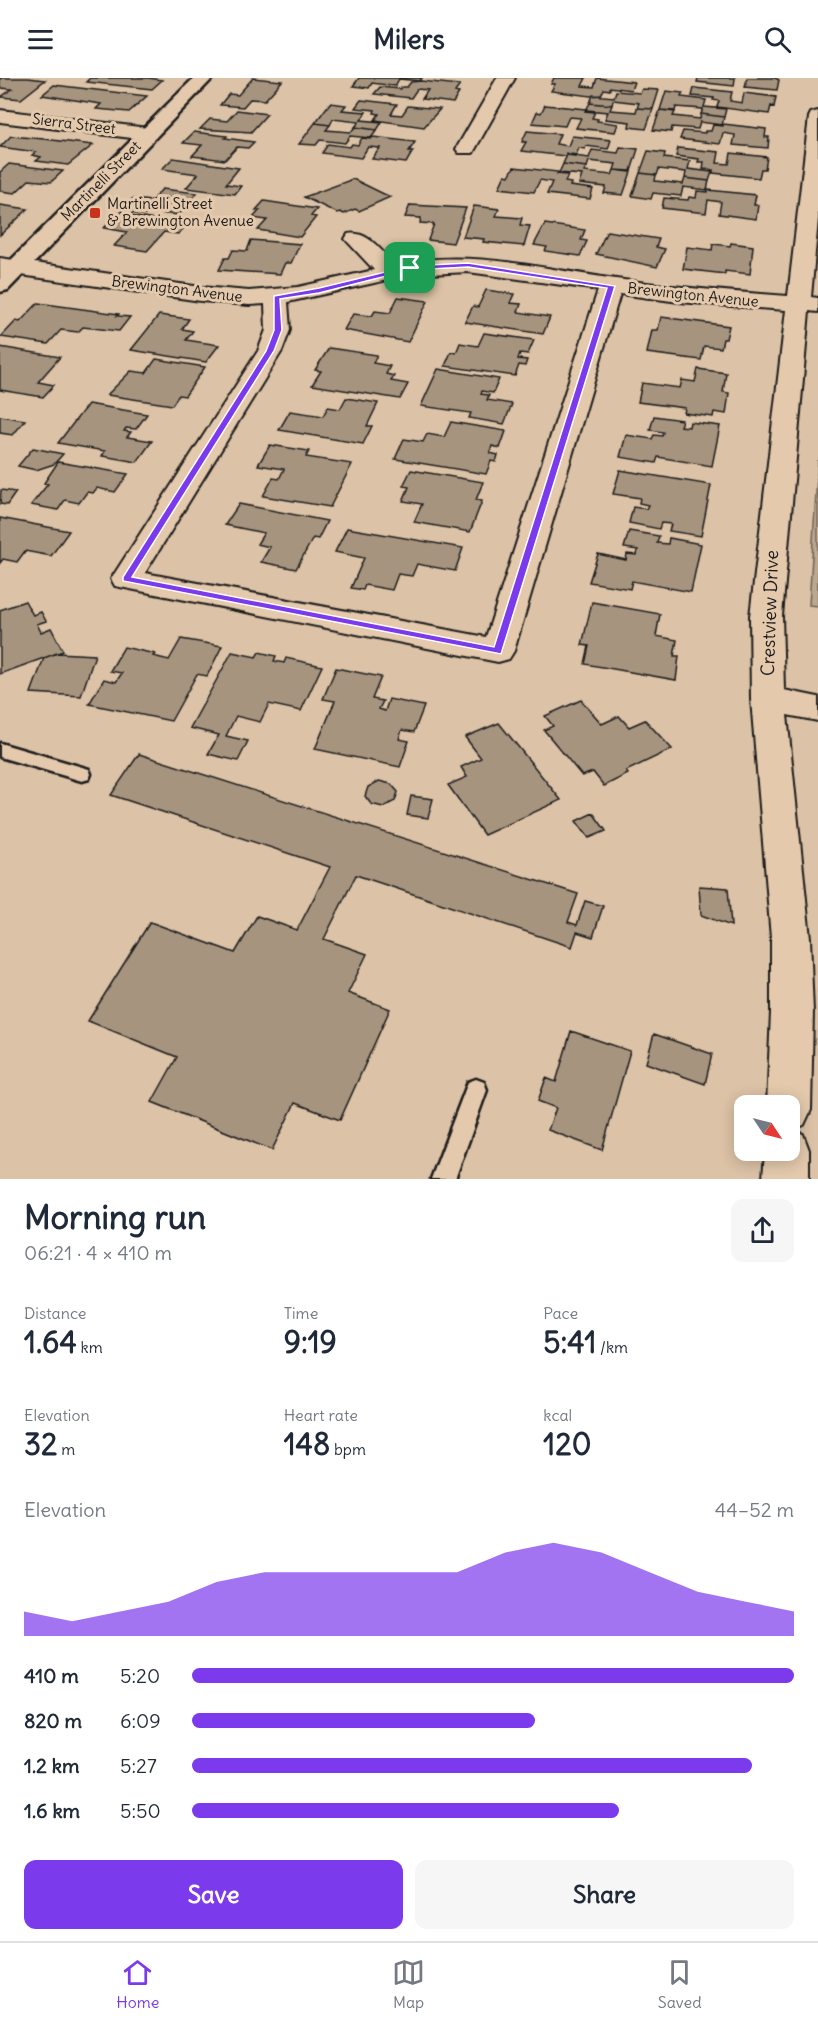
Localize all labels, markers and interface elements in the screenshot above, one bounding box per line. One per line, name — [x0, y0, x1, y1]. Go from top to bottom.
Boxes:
text: Milers — [373, 22, 445, 56]
icon: menu — [24, 23, 57, 56]
icon: search — [761, 23, 794, 56]
street label: Sierra Street — [31, 109, 117, 138]
street label: Martinelli Street — [57, 137, 145, 225]
place label: Martinelli Street & Brewington Avenue — [107, 194, 254, 230]
marker: Martinelli Street & Brewington Avenue — [88, 206, 102, 220]
pin — [384, 242, 435, 293]
icon: arrive — [393, 251, 426, 284]
street label: Brewington Avenue — [110, 271, 244, 306]
street label: Brewington Avenue — [627, 278, 760, 311]
street label: Crestview Drive — [756, 550, 783, 676]
north arrow — [734, 1095, 800, 1161]
map controls — [734, 1095, 800, 1161]
text: Morning run — [24, 1196, 206, 1238]
button: share — [731, 1199, 794, 1262]
text: 06:21 · 4 × 410 m — [24, 1240, 172, 1265]
text: Distance — [24, 1303, 86, 1323]
text: Time — [284, 1303, 318, 1323]
text: Pace — [543, 1303, 578, 1323]
text: 1.64 — [24, 1323, 77, 1361]
text: 9:19 — [284, 1323, 337, 1361]
text: 5:41 — [543, 1323, 596, 1361]
text: km — [77, 1337, 103, 1357]
text: /km — [596, 1337, 628, 1357]
text: Elevation — [24, 1405, 90, 1425]
text: Heart rate — [284, 1405, 358, 1425]
text: kcal — [543, 1405, 572, 1425]
text: 32 — [24, 1425, 57, 1463]
text: 148 — [284, 1425, 330, 1463]
text: 120 — [543, 1425, 591, 1463]
text: m — [57, 1439, 75, 1459]
text: bpm — [330, 1439, 366, 1459]
text: Elevation — [24, 1497, 106, 1522]
text: 44–52 m — [715, 1497, 794, 1522]
text: 410 m — [24, 1663, 79, 1688]
text: 5:20 — [120, 1663, 160, 1688]
text: 820 m — [24, 1708, 82, 1733]
text: 6:09 — [120, 1708, 161, 1733]
text: 1.2 km — [24, 1753, 80, 1778]
text: 5:27 — [120, 1753, 157, 1778]
text: 1.6 km — [24, 1798, 80, 1823]
text: 5:50 — [120, 1798, 161, 1823]
button: Save — [24, 1860, 403, 1929]
button: Share — [415, 1860, 794, 1929]
tab: Home — [116, 1956, 159, 2012]
tab: Map — [392, 1956, 425, 2012]
tab: Saved — [658, 1956, 702, 2012]

